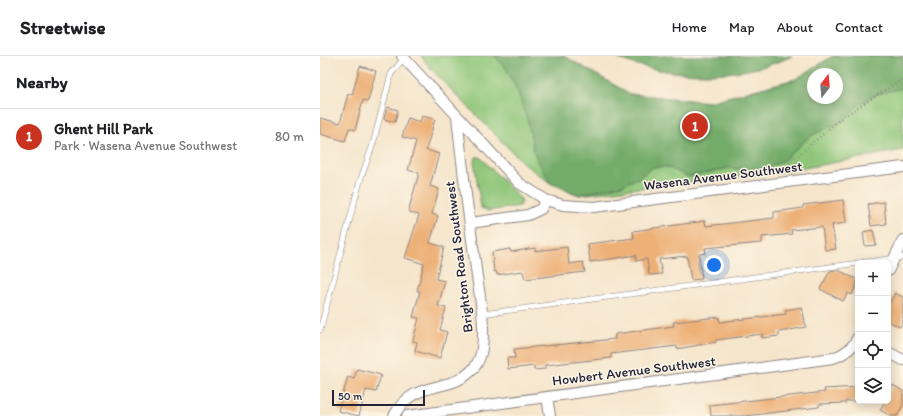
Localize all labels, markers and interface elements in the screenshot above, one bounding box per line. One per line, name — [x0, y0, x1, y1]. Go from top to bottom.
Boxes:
text: Streetwise — [20, 16, 106, 39]
text: Home — [672, 19, 707, 36]
text: Map — [729, 19, 755, 36]
text: About — [777, 19, 813, 36]
text: Contact — [835, 19, 883, 36]
north arrow — [807, 68, 843, 104]
text: Nearby — [16, 72, 68, 92]
pin: 1 — [682, 111, 708, 141]
text: Ghent Hill Park — [54, 120, 153, 138]
text: 1 — [26, 129, 32, 144]
text: 80 m — [275, 129, 304, 144]
text: Park · Wasena Avenue Southwest — [54, 138, 237, 153]
street label: Wasena Avenue Southwest — [643, 158, 803, 194]
street label: Brighton Road Southwest — [441, 180, 477, 334]
your location — [704, 255, 724, 275]
map controls — [855, 260, 891, 404]
button: + — [855, 260, 891, 296]
button: − — [855, 296, 891, 332]
button: locate — [855, 332, 891, 368]
street label: Howbert Avenue Southwest — [551, 353, 717, 389]
button: layers — [855, 368, 891, 404]
scale bar — [332, 388, 425, 407]
text: 50 m — [338, 390, 362, 403]

